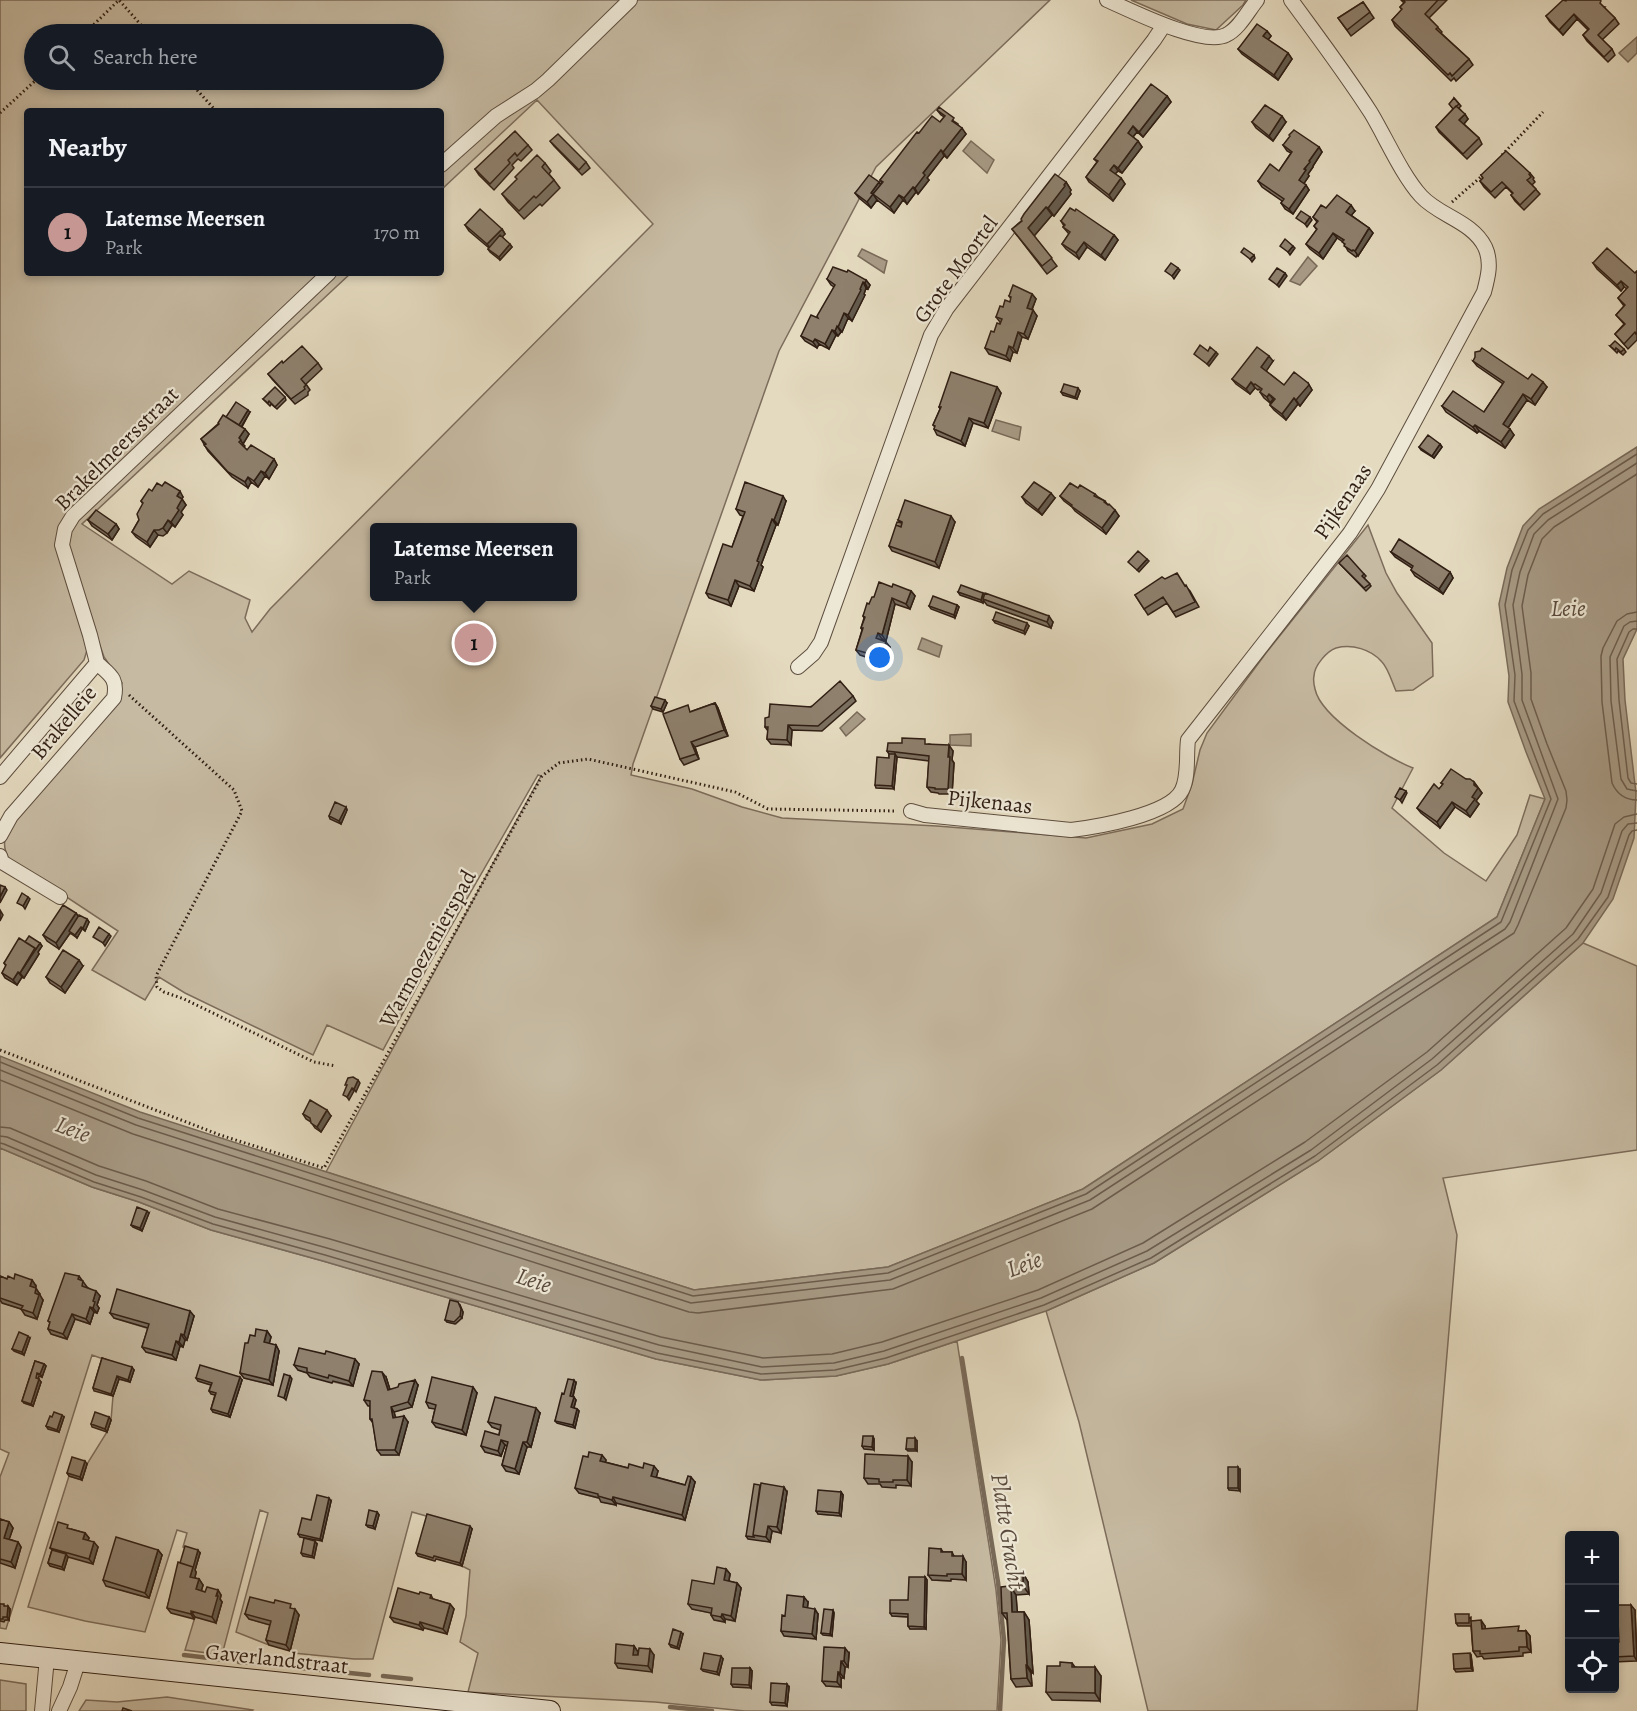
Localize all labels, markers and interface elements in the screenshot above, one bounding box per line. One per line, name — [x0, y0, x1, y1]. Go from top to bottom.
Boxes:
search box — [24, 24, 444, 90]
icon: search — [45, 41, 78, 74]
text: Search here — [93, 42, 198, 72]
text: Nearby — [48, 130, 127, 165]
text: Latemse Meersen — [105, 204, 265, 234]
street label: Grote Moortel — [907, 210, 1005, 329]
text: 1 — [64, 219, 71, 246]
text: 170 m — [374, 219, 420, 246]
text: Park — [105, 234, 143, 261]
street label: Brakelmeersstraat — [48, 380, 185, 517]
street label: Pijkenaas — [1307, 458, 1379, 545]
popup — [370, 523, 577, 601]
text: Latemse Meersen — [393, 534, 554, 564]
text: Park — [393, 564, 431, 591]
water label: Leie — [1550, 592, 1586, 624]
pin: 1 — [454, 620, 494, 666]
your location — [865, 643, 894, 672]
street label: Brakelleie — [24, 679, 104, 766]
street label: Pijkenaas — [946, 783, 1034, 821]
street label: Warmoezenierspad — [372, 864, 484, 1033]
water label: Leie — [51, 1108, 96, 1150]
water label: Leie — [1002, 1243, 1046, 1285]
water label: Leie — [512, 1259, 556, 1301]
water label: Platte Gracht — [983, 1471, 1033, 1592]
map controls — [1565, 1531, 1619, 1693]
button: + — [1565, 1531, 1619, 1585]
button: − — [1565, 1585, 1619, 1639]
street label: Gaverlandstraat — [204, 1637, 350, 1681]
button: locate — [1565, 1639, 1619, 1693]

